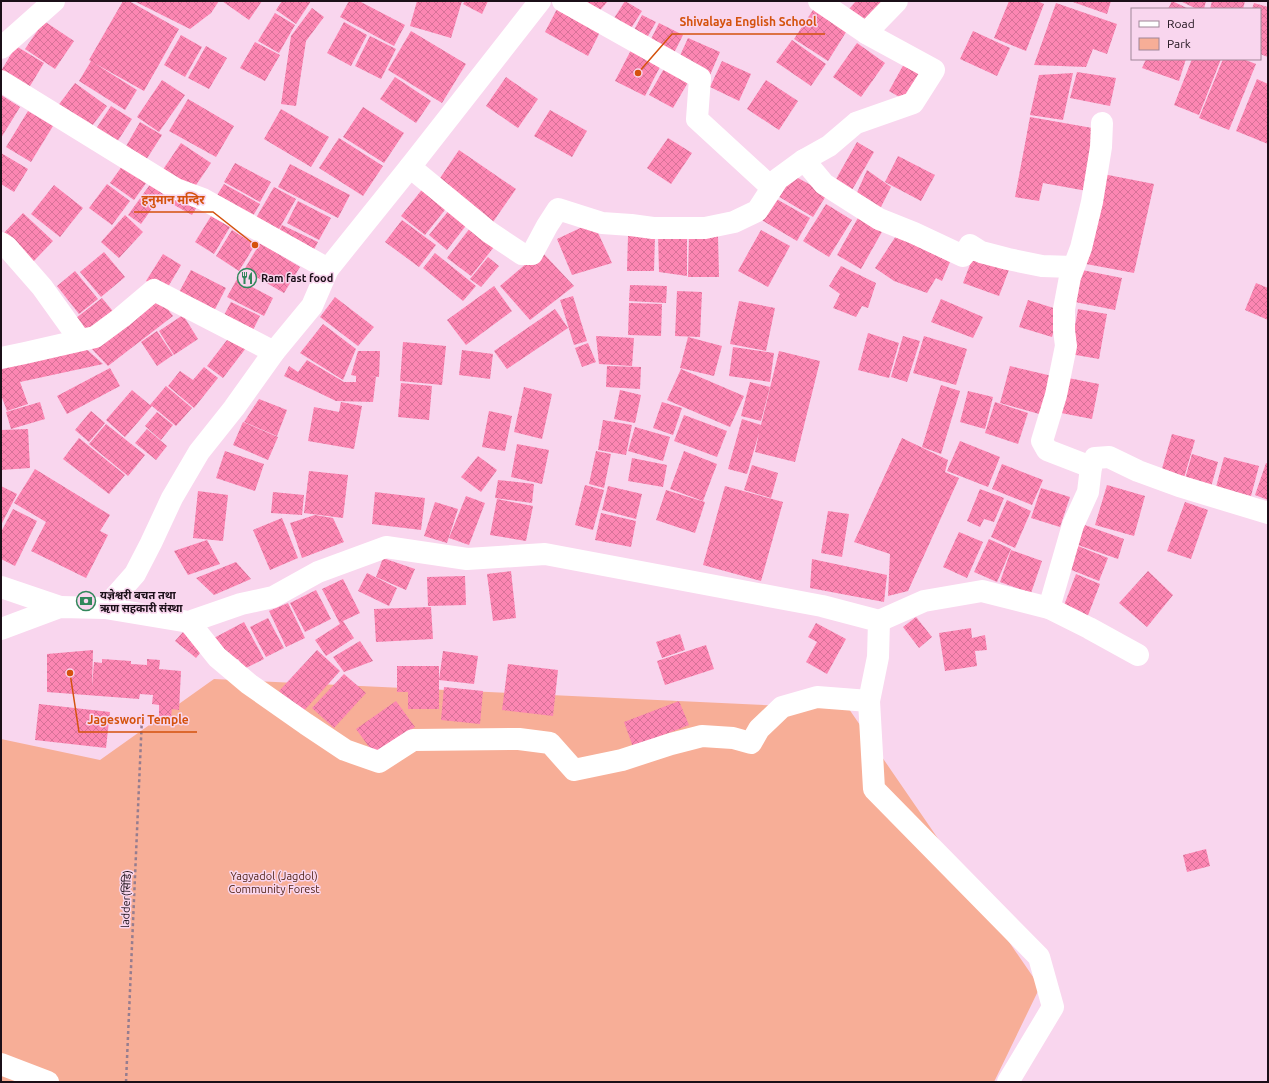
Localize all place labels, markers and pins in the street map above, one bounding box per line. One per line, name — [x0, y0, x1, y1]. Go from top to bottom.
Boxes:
callout: Shivalaya English School — [672, 10, 825, 34]
callout: हनुमान मन्दिर — [134, 188, 213, 212]
restaurant icon: Ram fast food — [236, 267, 258, 289]
place label: Ram fast food — [261, 272, 333, 284]
place label: यज्ञेश्वरी बचत तथा ऋण सहकारी संस्था — [100, 588, 183, 614]
bank icon: यज्ञेश्वरी बचत तथा ऋण सहकारी संस्था — [75, 590, 97, 612]
callout: Jageswori Temple — [79, 708, 197, 732]

